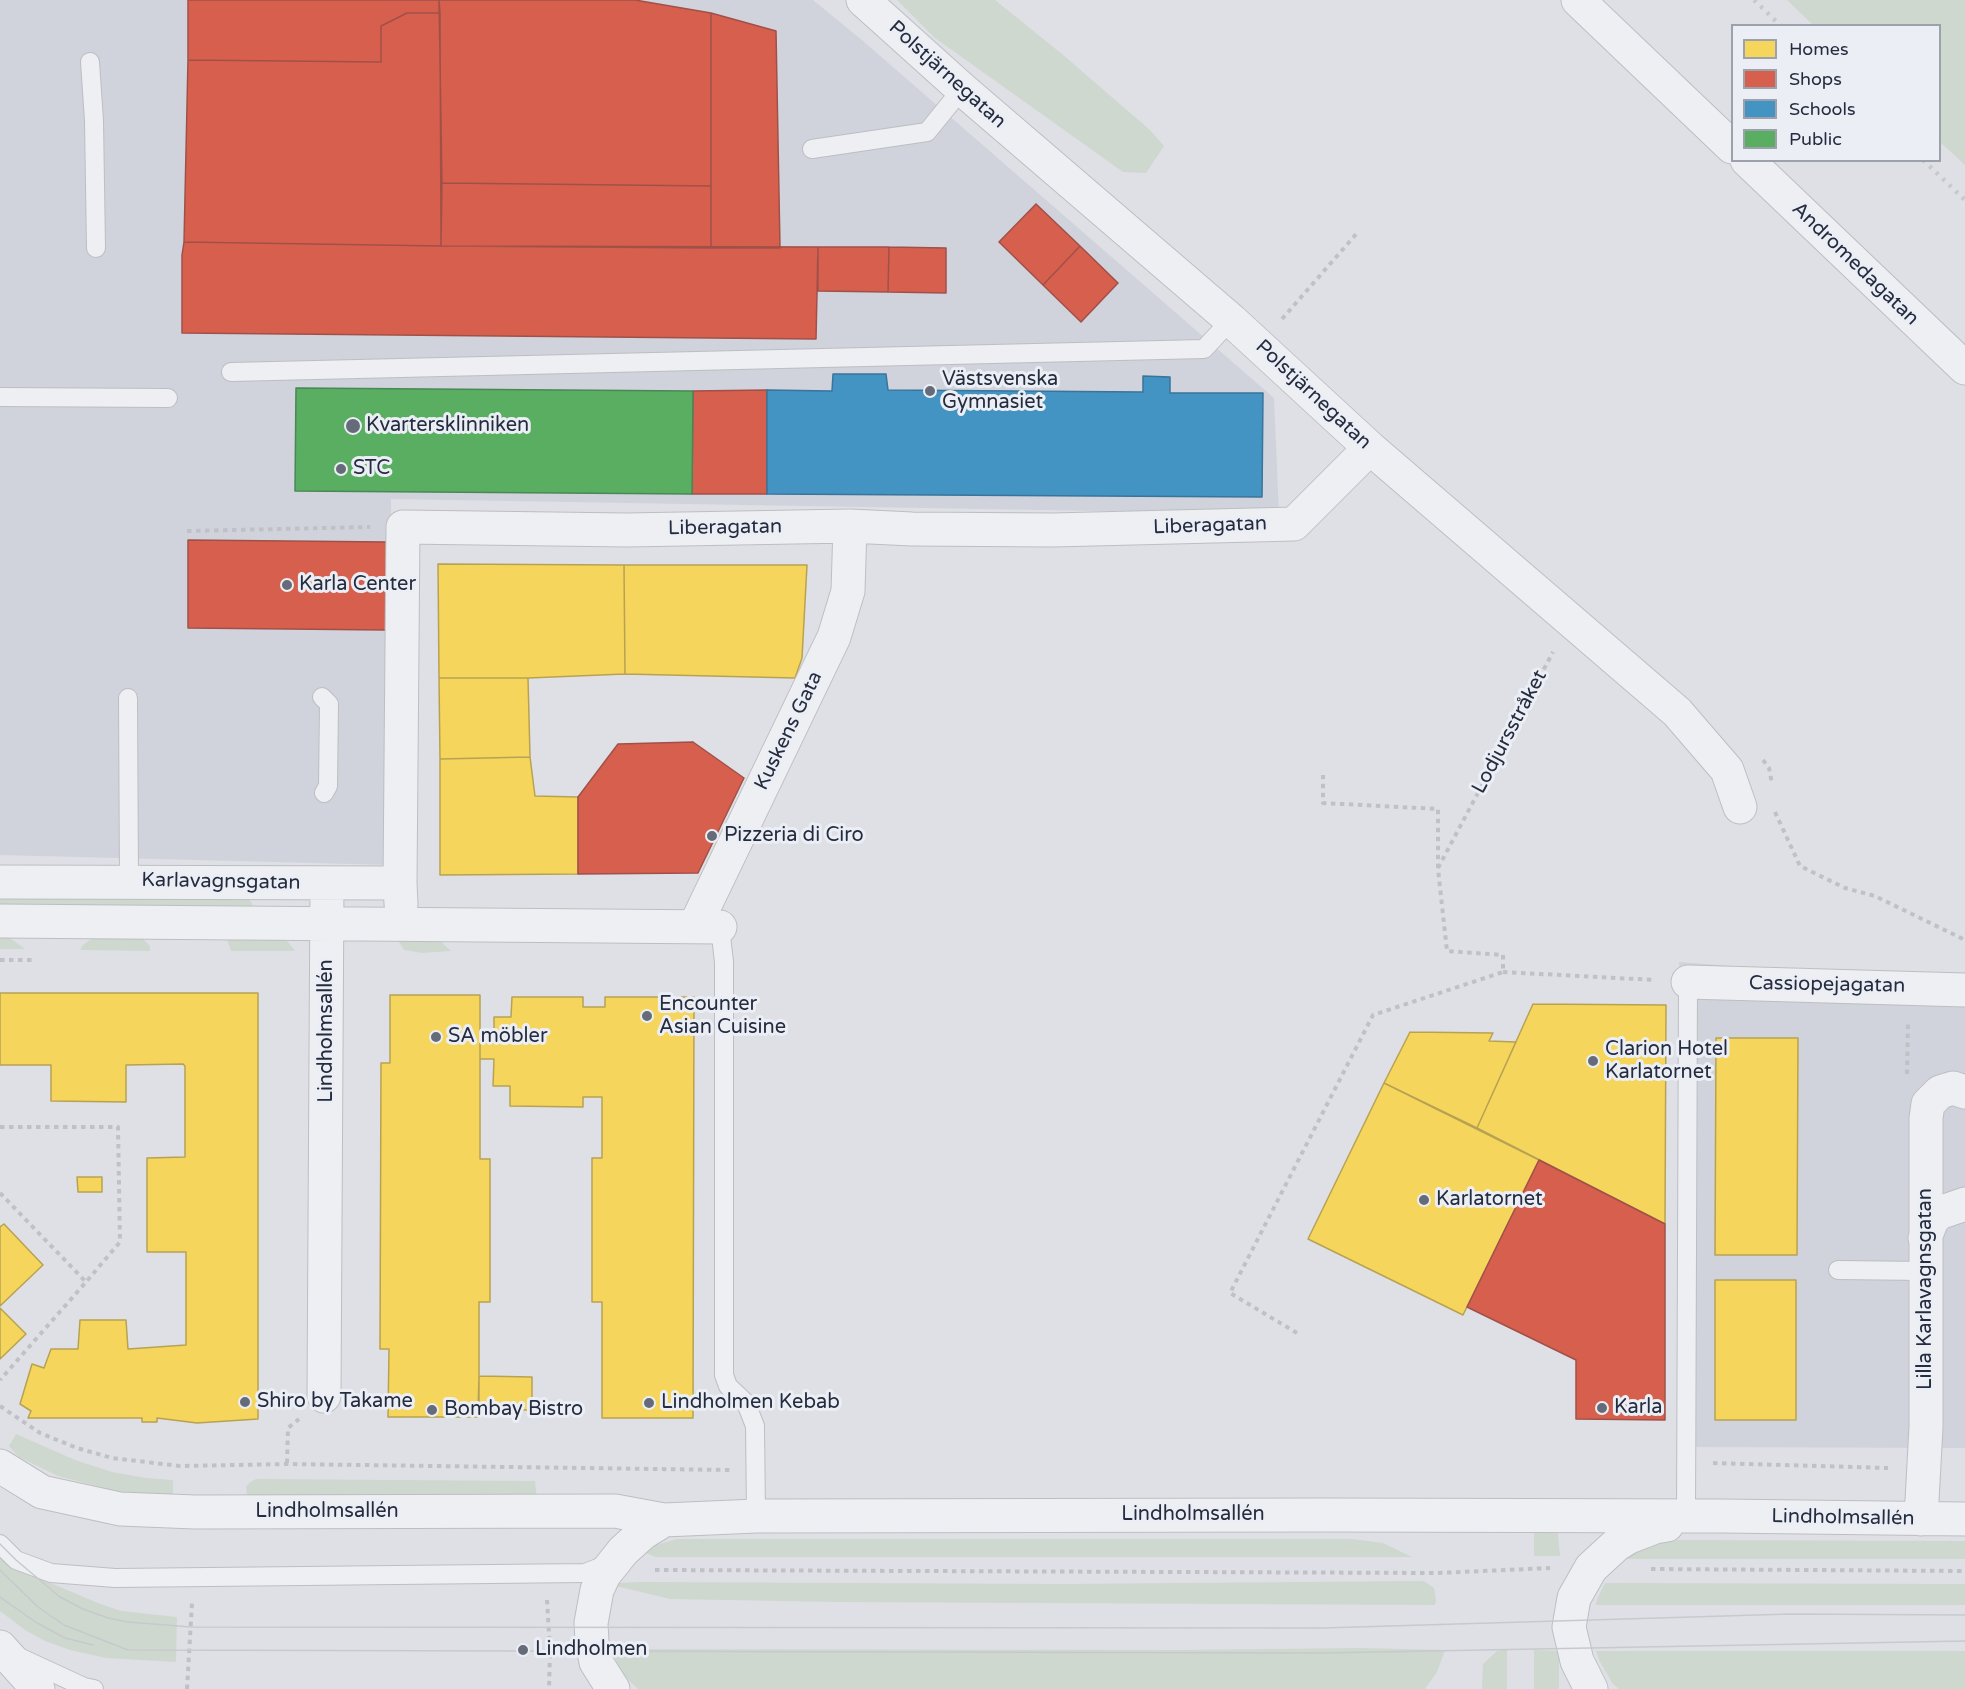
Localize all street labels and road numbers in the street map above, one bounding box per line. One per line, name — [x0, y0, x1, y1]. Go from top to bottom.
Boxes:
street label: Polstjärnegatan — [883, 16, 1011, 134]
street label: Andromedagatan — [1786, 197, 1924, 331]
street label: Polstjärnegatan — [1250, 335, 1376, 455]
street label: Liberagatan — [1153, 512, 1267, 540]
street label: Liberagatan — [668, 515, 782, 541]
street label: Lodjursstråket — [1467, 666, 1553, 798]
street label: Kuskens Gata — [750, 668, 828, 794]
street label: Karlavagnsgatan — [141, 869, 301, 895]
street label: Lindholmsallén — [315, 959, 339, 1103]
street label: Cassiopejagatan — [1749, 972, 1905, 998]
street label: Lilla Karlavagnsgatan — [1914, 1188, 1938, 1390]
street label: Lindholmsallén — [255, 1500, 399, 1524]
street label: Lindholmsallén — [1121, 1503, 1265, 1527]
street label: Lindholmsallén — [1771, 1505, 1915, 1531]

